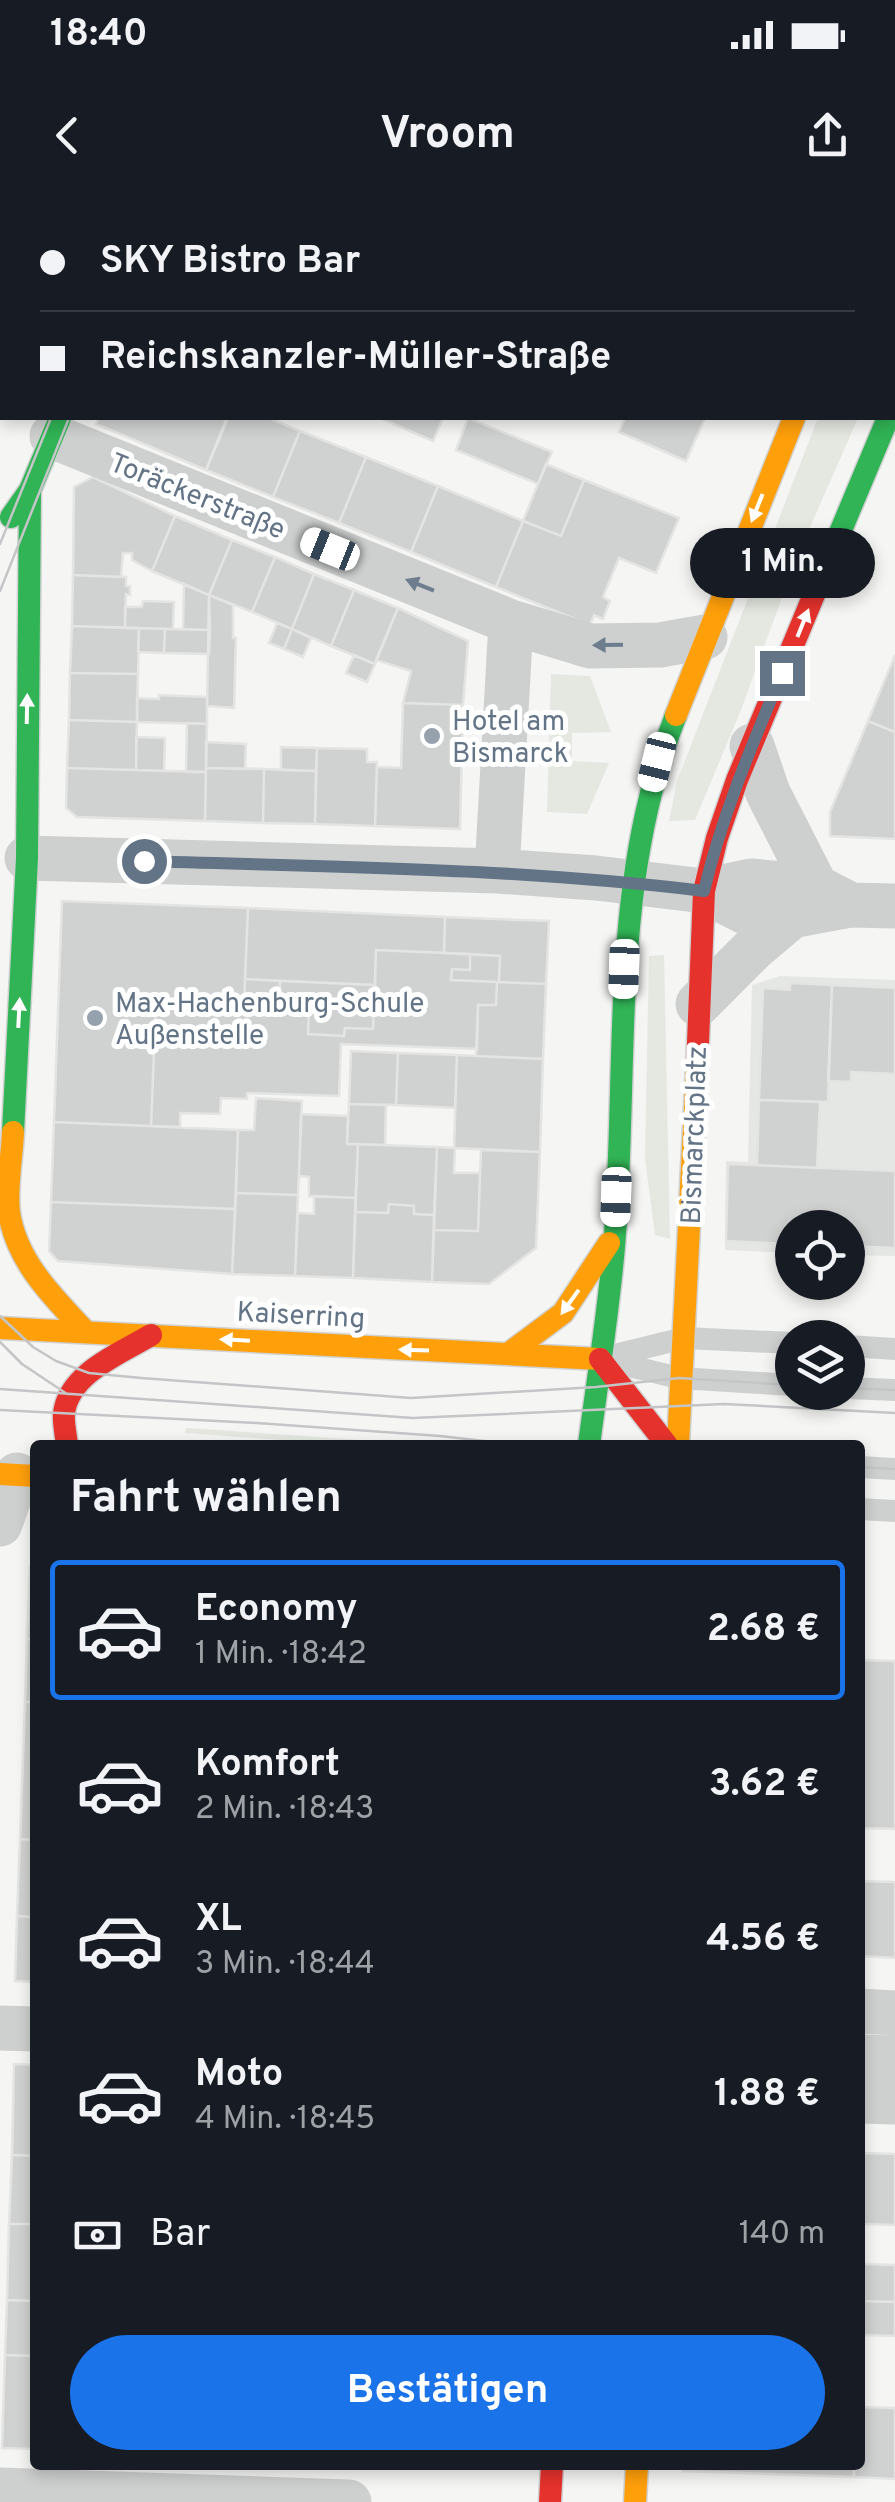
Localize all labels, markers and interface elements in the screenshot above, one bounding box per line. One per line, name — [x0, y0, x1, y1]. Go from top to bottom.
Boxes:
text: 18:40 — [50, 11, 148, 60]
text: Vroom — [380, 107, 515, 164]
icon: back — [40, 108, 95, 163]
icon: share — [800, 108, 855, 163]
text: SKY Bistro Bar — [100, 238, 360, 287]
text: Reichskanzler-Müller-Straße — [100, 334, 611, 383]
street label: Toräckerstraße — [104, 446, 290, 549]
one-way arrow — [748, 493, 764, 523]
car — [297, 524, 363, 574]
callout: 1 Min. — [690, 528, 874, 598]
text: 1 Min. — [741, 543, 824, 583]
one-way arrow — [405, 577, 435, 593]
one-way arrow — [795, 608, 811, 638]
one-way arrow — [591, 638, 623, 654]
route end — [760, 651, 805, 696]
one-way arrow — [19, 692, 35, 724]
place label: Hotel am Bismarck — [452, 705, 569, 773]
marker: Hotel am Bismarck — [421, 725, 443, 747]
car — [635, 729, 679, 795]
route start — [122, 839, 167, 884]
car — [608, 938, 640, 1000]
place label: Max-Hachenburg-Schule Außenstelle — [115, 987, 424, 1055]
one-way arrow — [11, 997, 27, 1029]
marker: Max-Hachenburg-Schule Außenstelle — [84, 1007, 106, 1029]
street label: Bismarckplatz — [675, 1045, 717, 1225]
car — [600, 1166, 632, 1228]
map controls — [775, 1210, 865, 1410]
button: locate — [775, 1210, 865, 1300]
one-way arrow — [561, 1288, 580, 1315]
street label: Kaiserring — [236, 1296, 366, 1338]
button: layers — [775, 1320, 865, 1410]
one-way arrow — [218, 1332, 250, 1348]
one-way arrow — [397, 1341, 429, 1357]
text: Fahrt wählen — [70, 1471, 342, 1528]
icon: car — [75, 1585, 165, 1675]
text: Economy — [195, 1586, 357, 1635]
text: 2.68 € — [707, 1606, 820, 1655]
text: 1 Min. · 18:42 — [195, 1635, 367, 1675]
icon: car — [75, 1740, 165, 1830]
text: Komfort — [195, 1741, 340, 1790]
text: 3.62 € — [709, 1761, 820, 1810]
text: 2 Min. · 18:43 — [195, 1790, 374, 1830]
icon: car — [75, 1895, 165, 1985]
text: XL — [195, 1896, 242, 1945]
text: 4.56 € — [706, 1916, 820, 1965]
text: 3 Min. · 18:44 — [195, 1945, 375, 1985]
icon: car — [75, 2050, 165, 2140]
text: Moto — [195, 2051, 283, 2100]
text: 1.88 € — [714, 2071, 820, 2120]
text: 4 Min. · 18:45 — [195, 2100, 375, 2140]
icon: cash — [70, 2208, 125, 2263]
text: Bar — [150, 2211, 211, 2260]
text: 140 m — [739, 2215, 825, 2255]
button: Bestätigen — [70, 2335, 825, 2450]

